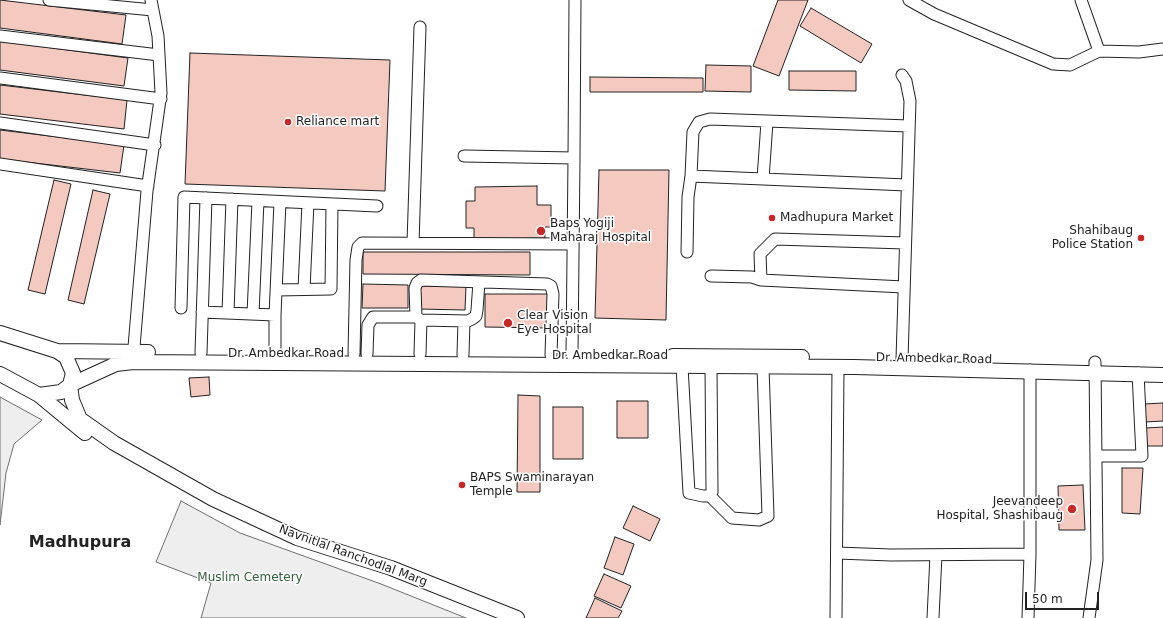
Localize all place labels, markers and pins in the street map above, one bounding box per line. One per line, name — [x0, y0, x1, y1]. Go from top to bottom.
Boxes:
place label: Reliance mart — [296, 115, 379, 129]
marker: Reliance mart — [283, 117, 293, 127]
place label: Madhupura Market — [780, 211, 893, 225]
marker: Madhupura Market — [767, 213, 777, 223]
place label: Baps Yogiji Maharaj Hospital — [550, 217, 651, 245]
place label: Shahibaug Police Station — [1052, 224, 1133, 252]
marker: Baps Yogiji Maharaj Hospital — [535, 225, 547, 237]
marker: Shahibaug Police Station — [1136, 233, 1146, 243]
place label: Clear Vision Eye Hospital — [517, 309, 592, 337]
marker: Clear Vision Eye Hospital — [502, 317, 514, 329]
place label: BAPS Swaminarayan Temple — [470, 471, 594, 499]
marker: BAPS Swaminarayan Temple — [457, 480, 467, 490]
place label: Jeevandeep Hospital, Shashibaug — [936, 495, 1063, 523]
marker: Jeevandeep Hospital, Shashibaug — [1066, 503, 1078, 515]

